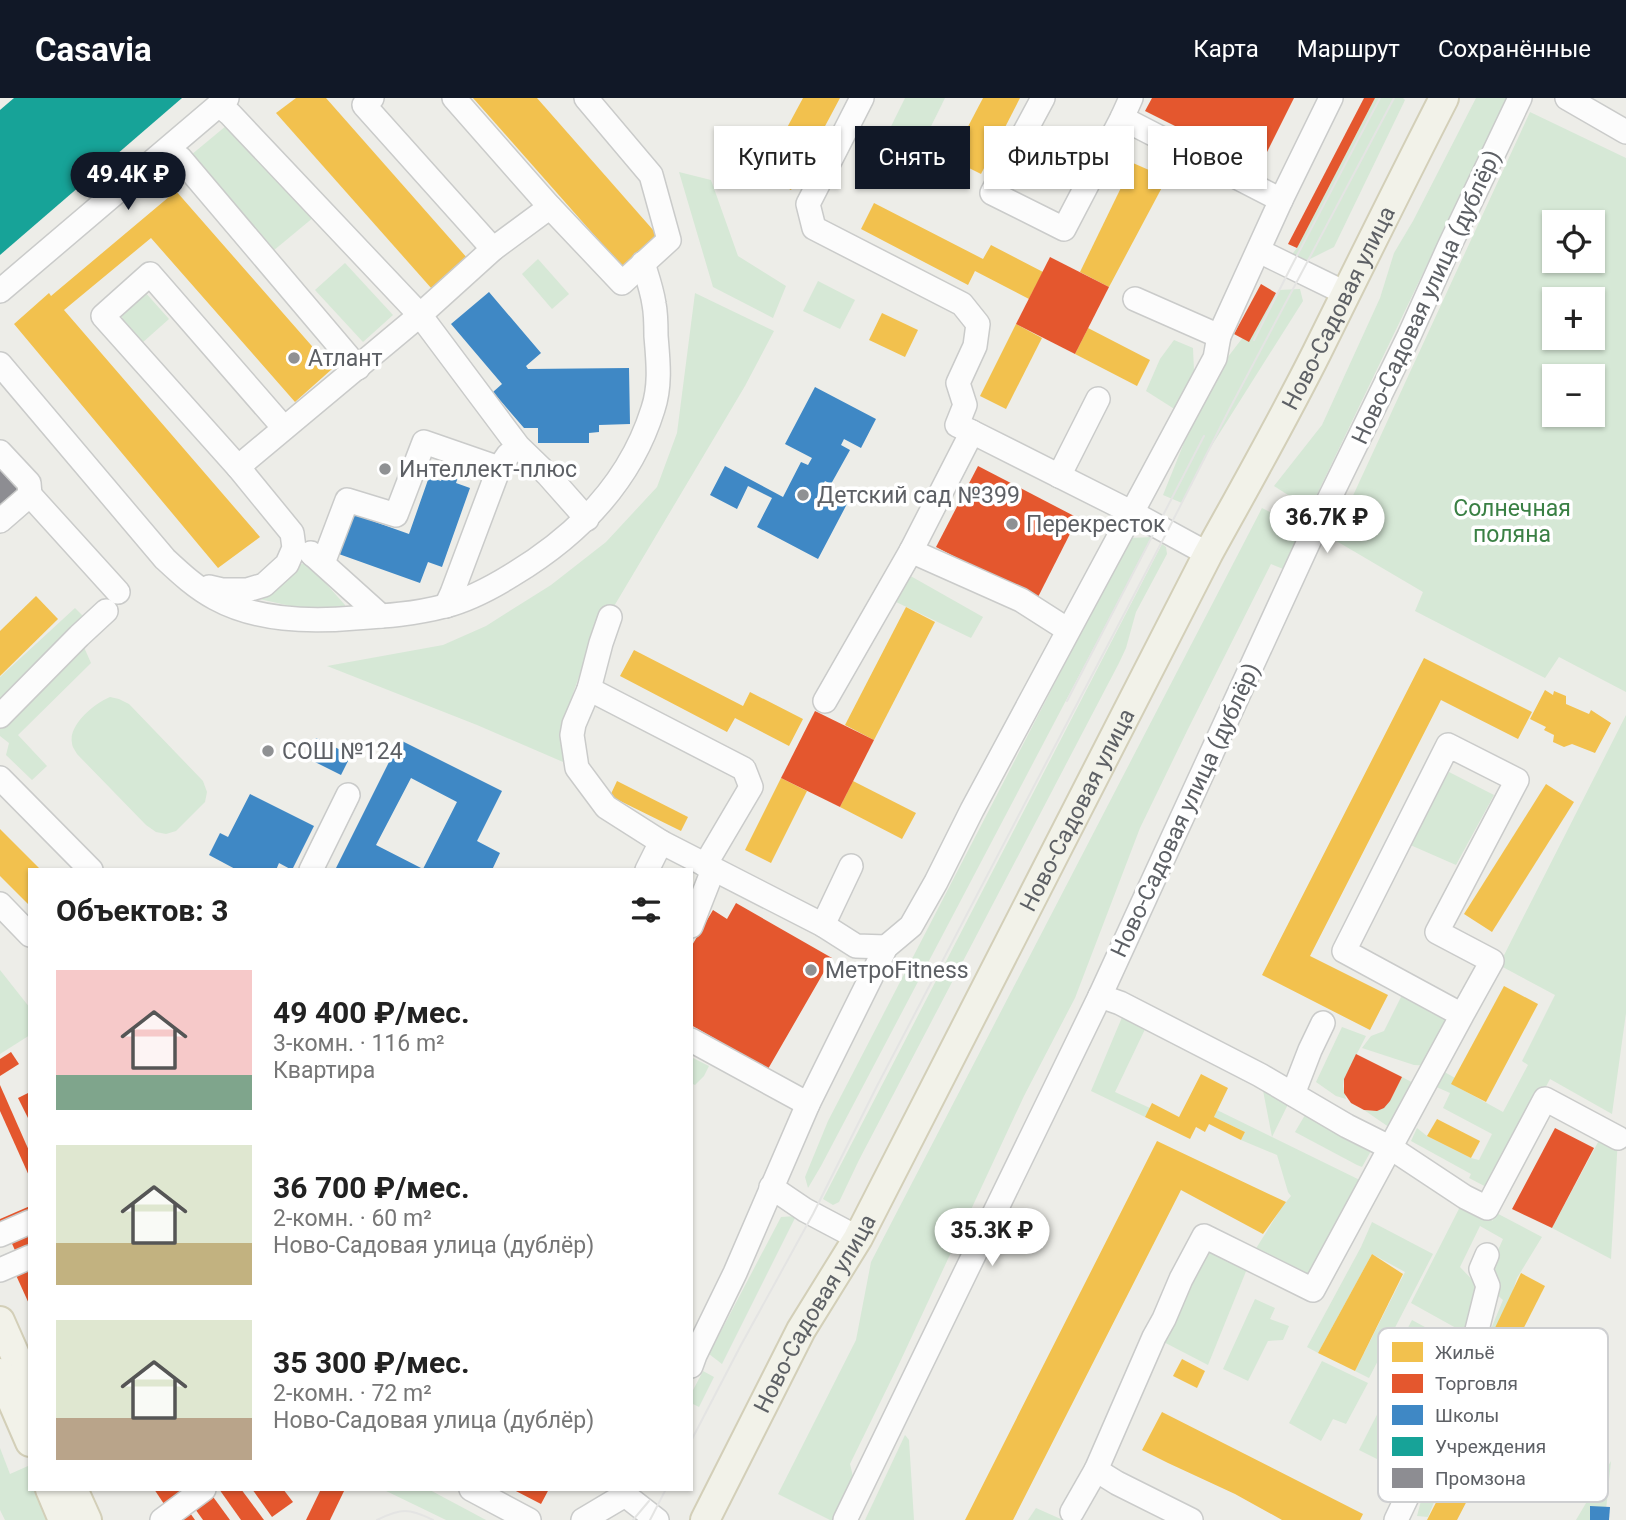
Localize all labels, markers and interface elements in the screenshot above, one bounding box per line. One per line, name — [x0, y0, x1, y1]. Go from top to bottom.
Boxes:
text: Casavia — [35, 30, 152, 69]
text: Карта — [1193, 35, 1259, 63]
text: Маршрут — [1297, 35, 1400, 63]
text: Сохранённые — [1438, 35, 1591, 63]
chip: Купить — [714, 126, 841, 189]
chip: Снять — [855, 126, 970, 189]
chip: Фильтры — [984, 126, 1134, 189]
chip: Новое — [1148, 126, 1267, 189]
street label: Ново-Садовая улица (дублёр) — [1346, 146, 1507, 448]
pin: 49.4K ₽ — [63, 152, 193, 212]
text: 49.4K ₽ — [87, 161, 169, 188]
street label: Ново-Садовая улица — [1277, 202, 1401, 414]
map controls — [1542, 210, 1605, 427]
button: locate — [1542, 210, 1605, 273]
button: + — [1542, 287, 1605, 350]
place label: Атлант — [308, 345, 383, 372]
marker: Атлант — [286, 350, 302, 366]
button: − — [1542, 364, 1605, 427]
place label: Интеллект-плюс — [399, 456, 577, 483]
marker: Интеллект-плюс — [377, 461, 393, 477]
place label: Детский сад №399 — [817, 482, 1020, 509]
marker: Детский сад №399 — [795, 487, 811, 503]
park label: Солнечная поляна — [1453, 495, 1571, 548]
pin: 36.7K ₽ — [1262, 496, 1392, 555]
text: 36.7K ₽ — [1286, 504, 1368, 531]
place label: Перекресток — [1026, 511, 1166, 538]
marker: Перекресток — [1004, 516, 1020, 532]
street label: Ново-Садовая улица (дублёр) — [1105, 659, 1266, 961]
street label: Ново-Садовая улица — [1014, 704, 1141, 916]
place label: СОШ №124 — [282, 738, 403, 765]
marker: СОШ №124 — [260, 743, 276, 759]
icon: filters — [627, 891, 665, 929]
text: Объектов: 3 — [56, 893, 228, 928]
place label: МетроFitness — [825, 957, 969, 984]
marker: МетроFitness — [803, 962, 819, 978]
text: 49 400 ₽/мес. — [273, 995, 470, 1030]
icon: home — [112, 998, 196, 1082]
text: 3-комн. · 116 m² — [273, 1030, 445, 1057]
text: Квартира — [273, 1057, 375, 1084]
text: 36 700 ₽/мес. — [273, 1170, 470, 1205]
icon: home — [112, 1173, 196, 1257]
text: 2-комн. · 60 m² — [273, 1205, 432, 1232]
pin: 35.3K ₽ — [927, 1208, 1057, 1268]
street label: Ново-Садовая улица — [748, 1210, 882, 1417]
text: 35.3K ₽ — [951, 1217, 1033, 1244]
text: Ново-Садовая улица (дублёр) — [273, 1232, 594, 1259]
legend — [1378, 1328, 1608, 1502]
text: Жильё — [1435, 1341, 1495, 1364]
text: 35 300 ₽/мес. — [273, 1345, 470, 1380]
icon: home — [112, 1348, 196, 1432]
text: Торговля — [1435, 1372, 1518, 1395]
text: 2-комн. · 72 m² — [273, 1380, 432, 1407]
text: Школы — [1435, 1404, 1499, 1427]
text: Ново-Садовая улица (дублёр) — [273, 1407, 594, 1434]
text: Учреждения — [1435, 1435, 1546, 1458]
text: Промзона — [1435, 1467, 1526, 1490]

